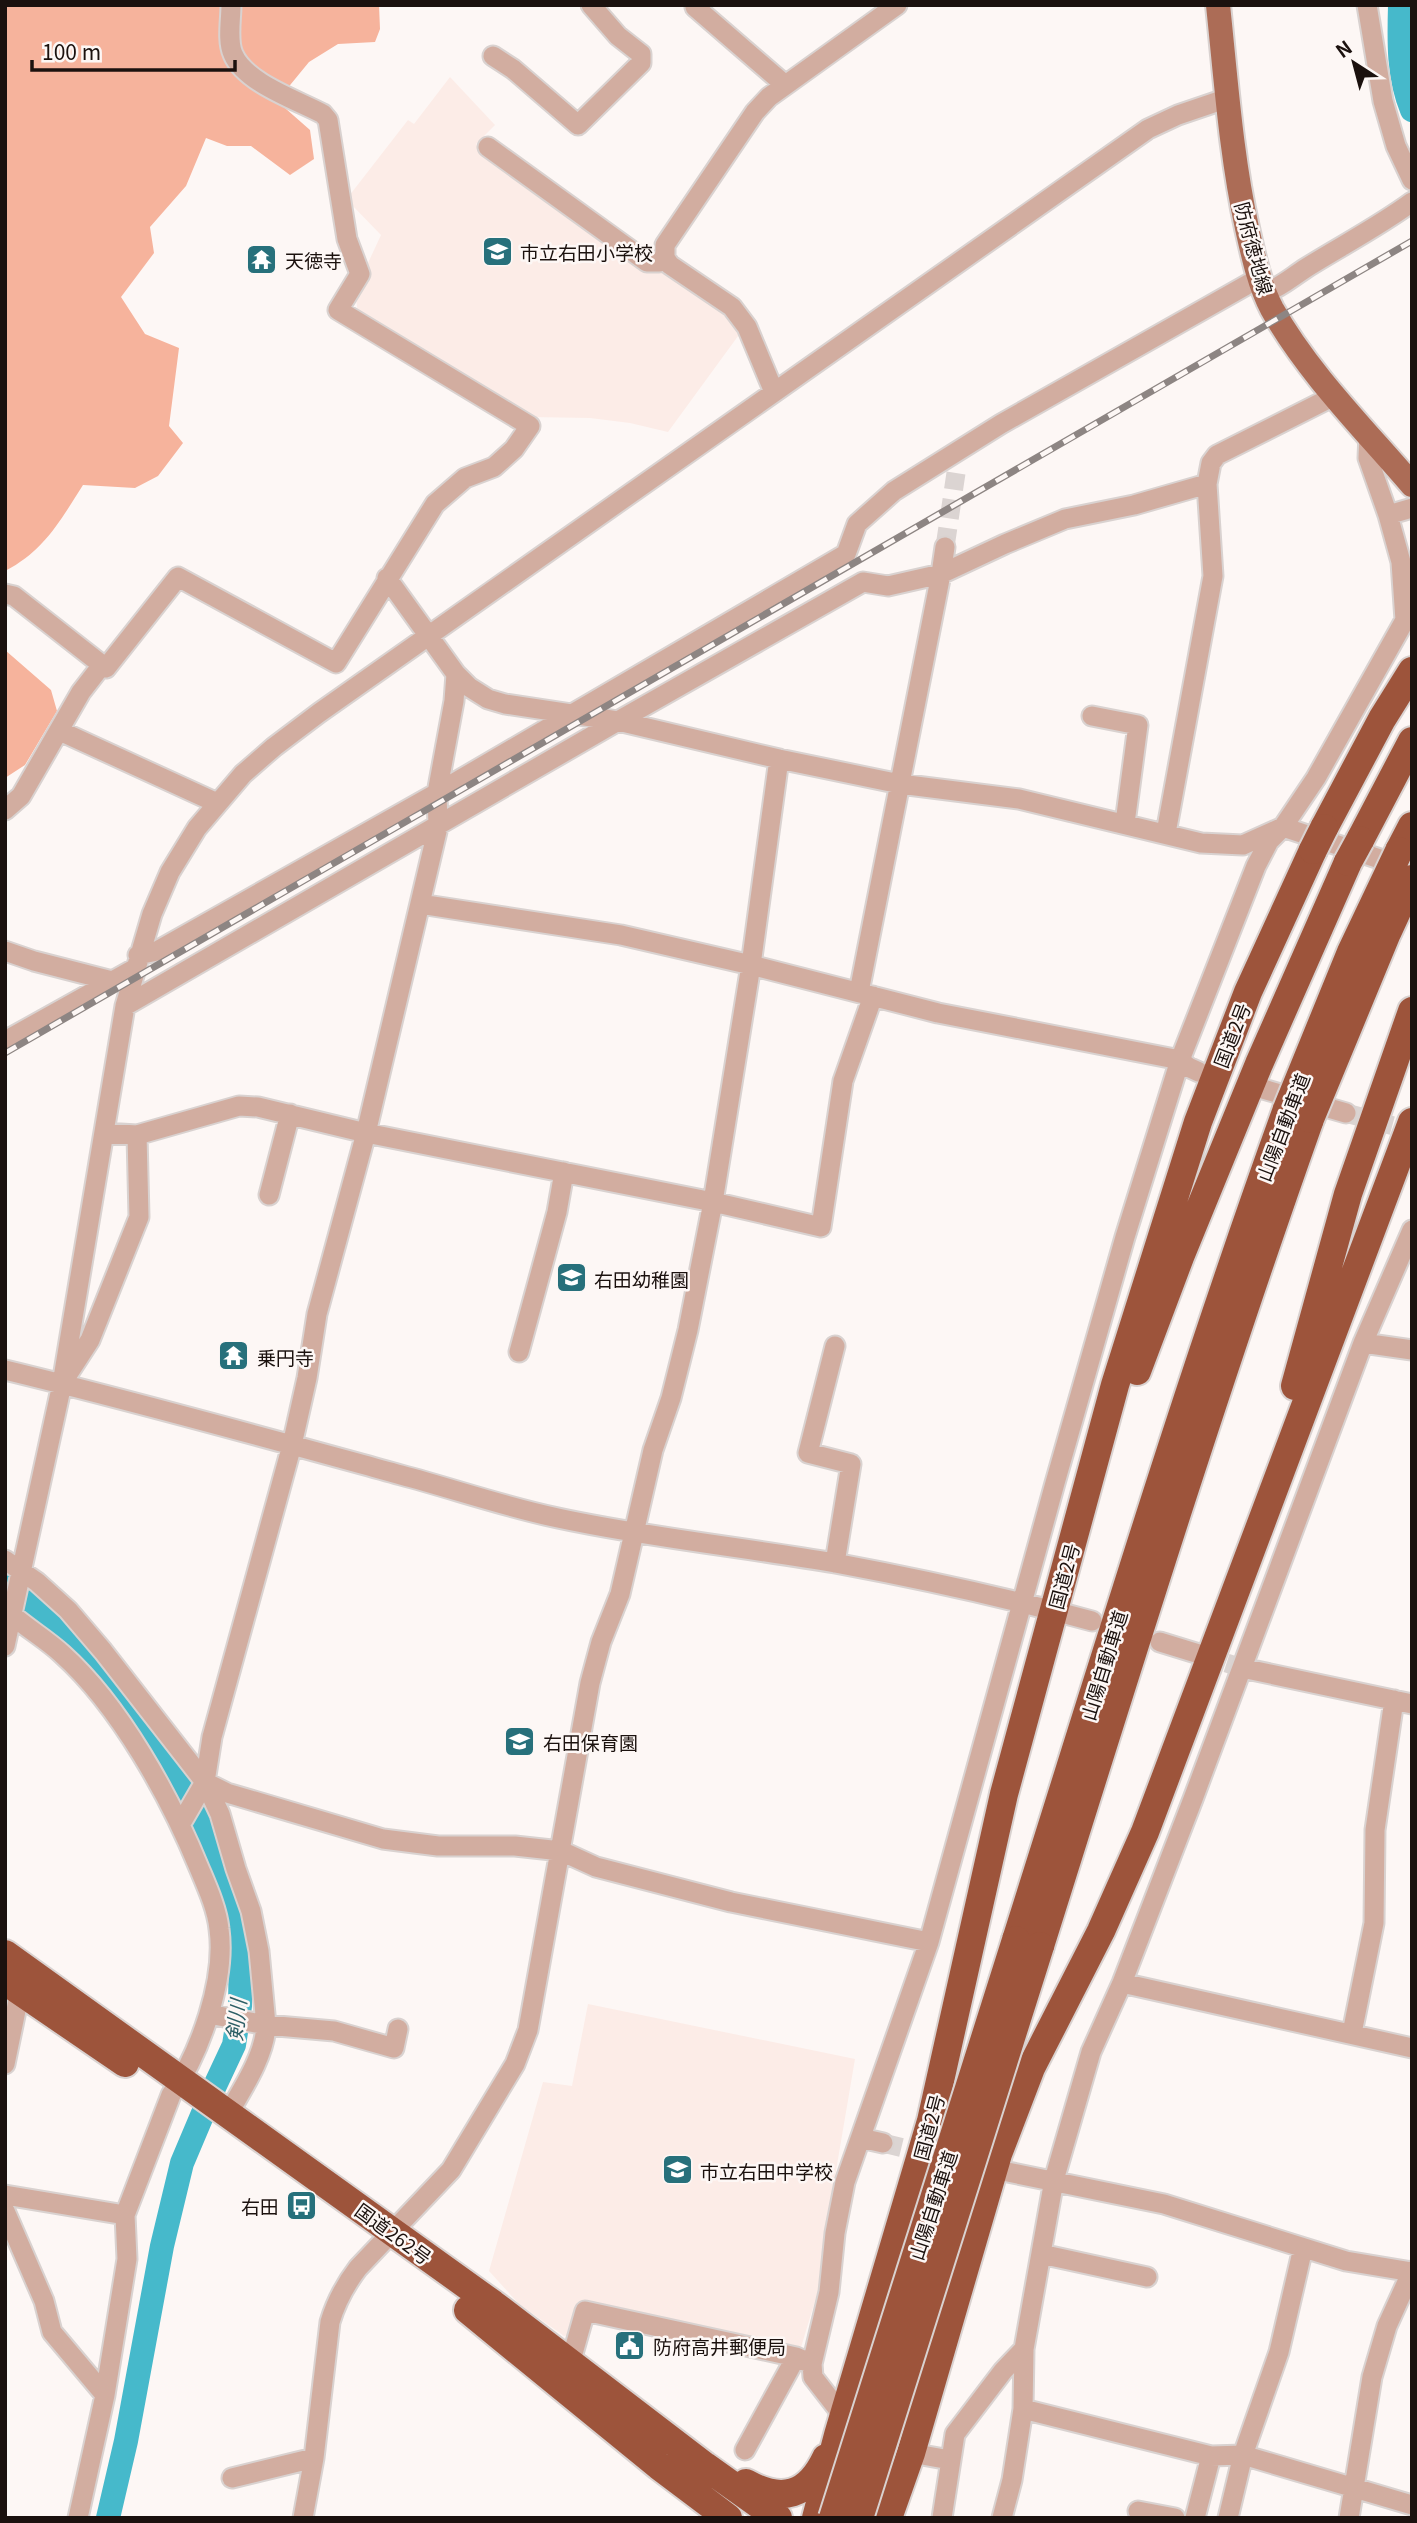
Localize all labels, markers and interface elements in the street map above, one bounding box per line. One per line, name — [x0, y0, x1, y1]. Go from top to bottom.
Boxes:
scale bar — [32, 28, 234, 72]
north arrow — [1319, 28, 1389, 98]
text: N — [1329, 33, 1357, 63]
text: 100 m — [42, 36, 101, 66]
street label: 防府徳地線 — [1230, 199, 1280, 297]
school or university icon: 市立右田小学校 — [480, 234, 514, 268]
place label: 市立右田小学校 — [520, 238, 653, 265]
temple icon: 天徳寺 — [245, 242, 279, 276]
place label: 天徳寺 — [285, 246, 342, 273]
street label: 国道2号 — [1206, 999, 1256, 1071]
street label: 山陽自動車道 — [1249, 1069, 1315, 1185]
school or university icon: 右田幼稚園 — [554, 1261, 588, 1295]
place label: 右田幼稚園 — [594, 1265, 689, 1292]
temple icon: 乗円寺 — [217, 1339, 251, 1373]
place label: 乗円寺 — [257, 1343, 314, 1370]
street label: 国道2号 — [1041, 1540, 1085, 1612]
street label: 山陽自動車道 — [1073, 1607, 1133, 1723]
school or university icon: 右田保育園 — [503, 1724, 537, 1758]
place label: 右田保育園 — [543, 1728, 638, 1755]
water label: 剣川 — [218, 1996, 252, 2042]
street label: 国道2号 — [906, 2091, 950, 2163]
street label: 山陽自動車道 — [902, 2147, 962, 2263]
school or university icon: 市立右田中学校 — [660, 2153, 694, 2187]
place label: 市立右田中学校 — [700, 2157, 833, 2184]
bus stop icon: 右田 — [285, 2188, 319, 2222]
place label: 右田 — [241, 2192, 279, 2219]
street label: 国道262号 — [350, 2196, 438, 2270]
public building icon: 防府高井郵便局 — [613, 2328, 647, 2362]
place label: 防府高井郵便局 — [653, 2332, 786, 2359]

